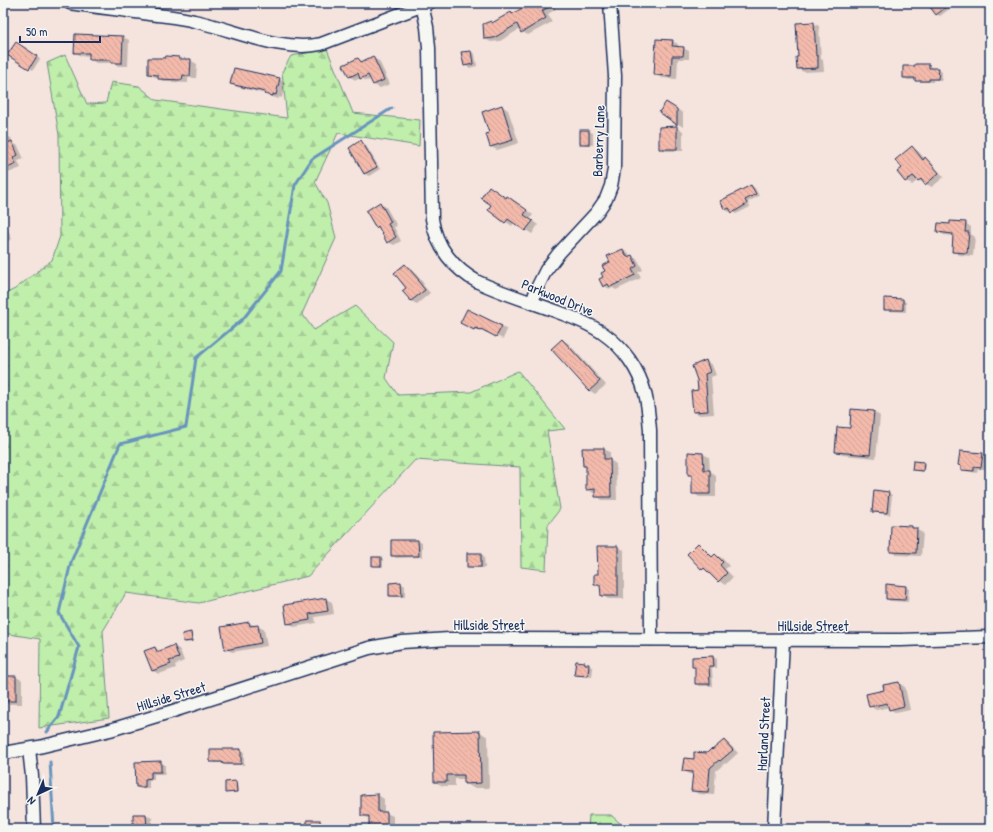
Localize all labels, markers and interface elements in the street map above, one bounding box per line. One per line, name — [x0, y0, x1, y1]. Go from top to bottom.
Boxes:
scale bar — [20, 18, 100, 44]
text: 50 m — [26, 23, 47, 40]
street label: Barberry Lane — [587, 104, 610, 177]
street label: Parkwood Drive — [519, 274, 597, 320]
street label: Hillside Street — [453, 615, 525, 634]
street label: Hillside Street — [777, 616, 849, 635]
street label: Hillside Street — [134, 676, 208, 715]
street label: Harland Street — [752, 696, 774, 772]
north arrow — [18, 774, 58, 814]
text: N — [24, 794, 38, 808]

